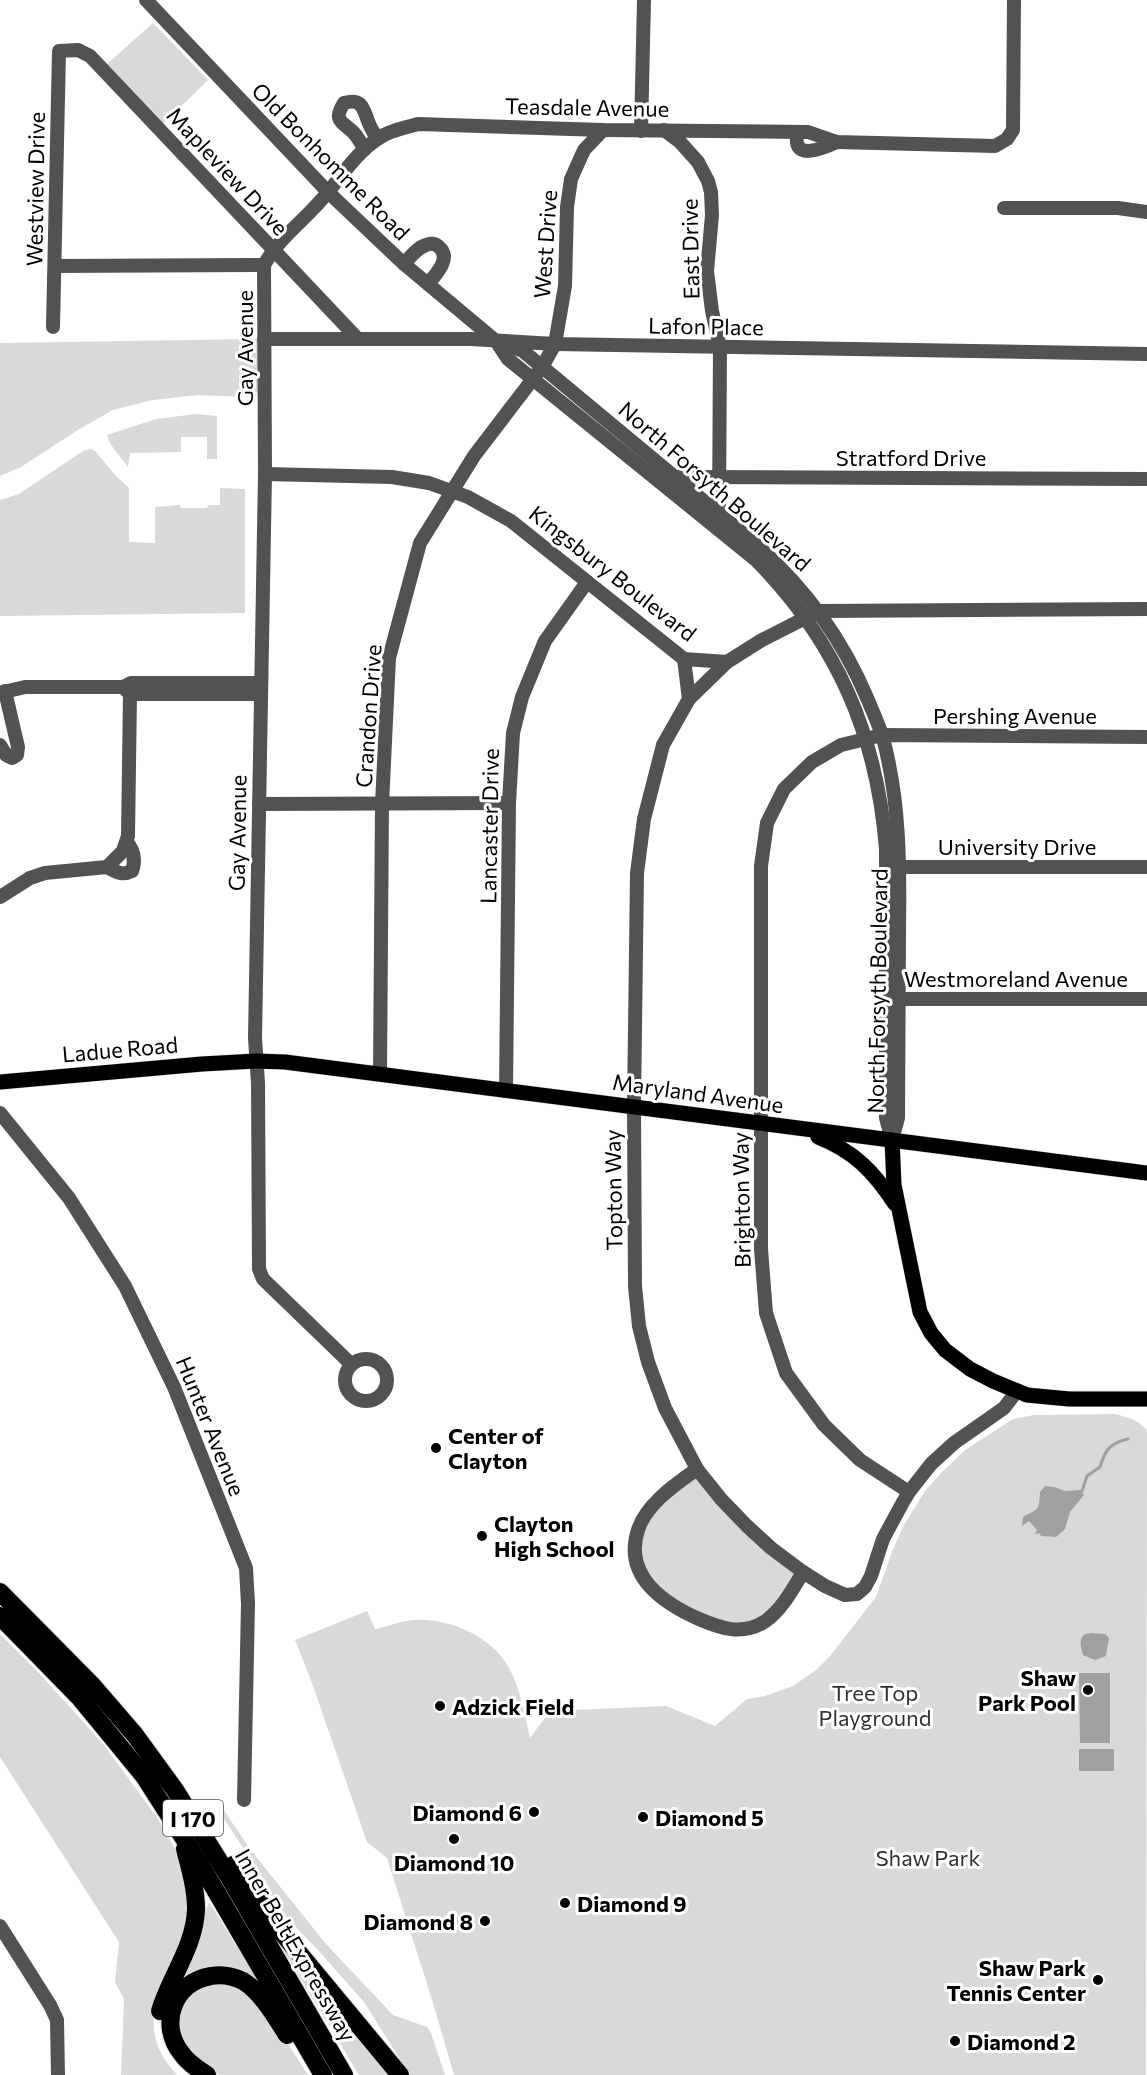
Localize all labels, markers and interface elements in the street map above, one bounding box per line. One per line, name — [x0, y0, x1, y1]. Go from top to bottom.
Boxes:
street label: Old Bonhomme Road — [247, 77, 415, 245]
street label: Teasdale Avenue — [505, 92, 669, 122]
street label: Mapleview Drive — [162, 101, 294, 241]
street label: Westview Drive — [20, 111, 50, 267]
street label: West Drive — [528, 189, 562, 299]
street label: East Drive — [676, 198, 704, 300]
street label: Gay Avenue — [231, 290, 258, 406]
street label: Lafon Place — [648, 311, 764, 341]
street label: North Forsyth Boulevard — [614, 395, 816, 577]
street label: Stratford Drive — [836, 444, 986, 471]
street label: Kingsbury Boulevard — [524, 499, 702, 647]
street label: Crandon Drive — [350, 643, 386, 789]
street label: Pershing Avenue — [933, 702, 1097, 729]
street label: Lancaster Drive — [474, 748, 504, 904]
street label: Gay Avenue — [222, 775, 252, 891]
street label: University Drive — [938, 833, 1096, 860]
street label: North Forsyth Boulevard — [861, 868, 893, 1114]
street label: Westmoreland Avenue — [904, 965, 1128, 992]
street label: Ladue Road — [61, 1030, 179, 1068]
street label: Maryland Avenue — [611, 1068, 785, 1118]
street label: Topton Way — [598, 1129, 628, 1251]
street label: Brighton Way — [726, 1132, 756, 1268]
street label: Hunter Avenue — [171, 1352, 251, 1500]
place label: Center of Clayton — [448, 1422, 544, 1474]
marker: Center of Clayton — [429, 1441, 443, 1455]
place label: Clayton High School — [494, 1510, 615, 1562]
marker: Clayton High School — [475, 1529, 489, 1543]
place label: Shaw Park Pool — [978, 1664, 1076, 1716]
park label: Tree Top Playground — [819, 1679, 931, 1731]
marker: Shaw Park Pool — [1081, 1683, 1095, 1697]
place label: Adzick Field — [452, 1693, 574, 1720]
marker: Adzick Field — [433, 1699, 447, 1713]
place label: Diamond 6 — [412, 1799, 522, 1826]
road number: I 170 — [163, 1800, 223, 1836]
place label: Diamond 5 — [655, 1804, 764, 1831]
marker: Diamond 6 — [527, 1805, 541, 1819]
marker: Diamond 5 — [636, 1810, 650, 1824]
marker: Diamond 10 — [447, 1832, 461, 1846]
street label: Inner Belt Expressway — [230, 1844, 362, 2046]
park label: Shaw Park — [876, 1844, 980, 1871]
place label: Diamond 10 — [394, 1849, 514, 1876]
place label: Diamond 9 — [577, 1890, 687, 1917]
marker: Diamond 9 — [558, 1896, 572, 1910]
place label: Diamond 8 — [363, 1908, 473, 1935]
marker: Diamond 8 — [478, 1914, 492, 1928]
place label: Shaw Park Tennis Center — [947, 1954, 1086, 2006]
marker: Shaw Park Tennis Center — [1091, 1973, 1105, 1987]
place label: Diamond 2 — [967, 2028, 1076, 2055]
marker: Diamond 2 — [948, 2034, 962, 2048]

